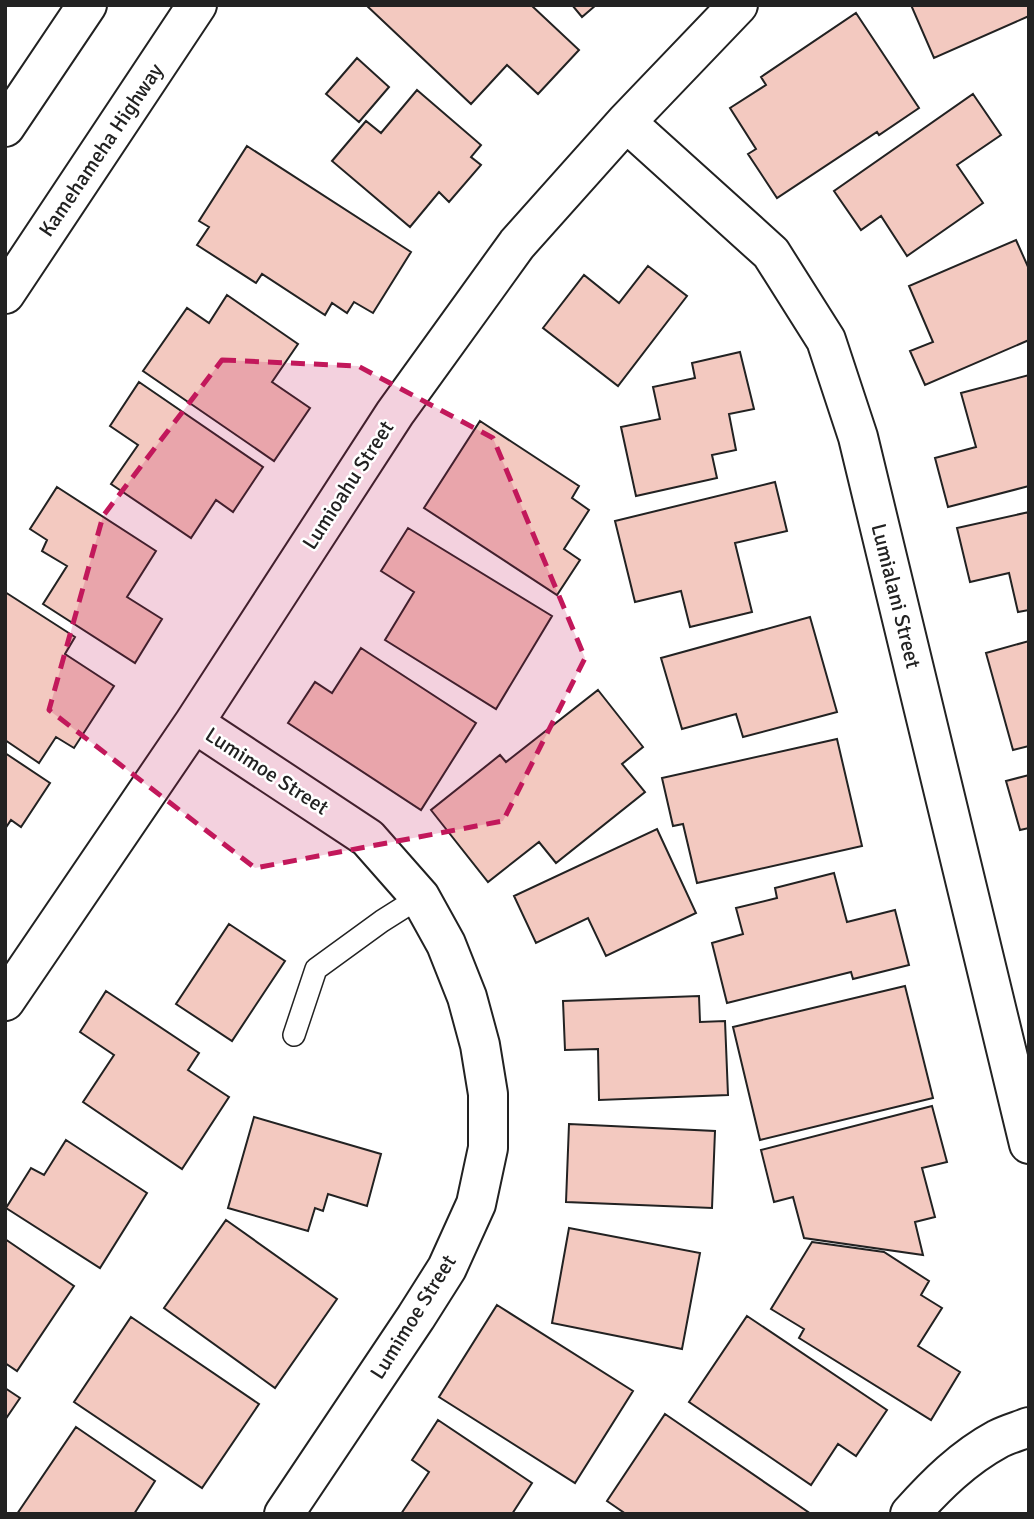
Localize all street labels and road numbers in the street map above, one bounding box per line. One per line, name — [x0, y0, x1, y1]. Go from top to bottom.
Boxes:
street label: Kamehameha Highway — [33, 58, 169, 242]
street label: Lumioahu Street — [297, 416, 399, 554]
street label: Lumialani Street — [865, 521, 927, 671]
street label: Lumimoe Street — [200, 721, 334, 821]
street label: Lumimoe Street — [364, 1250, 462, 1384]

